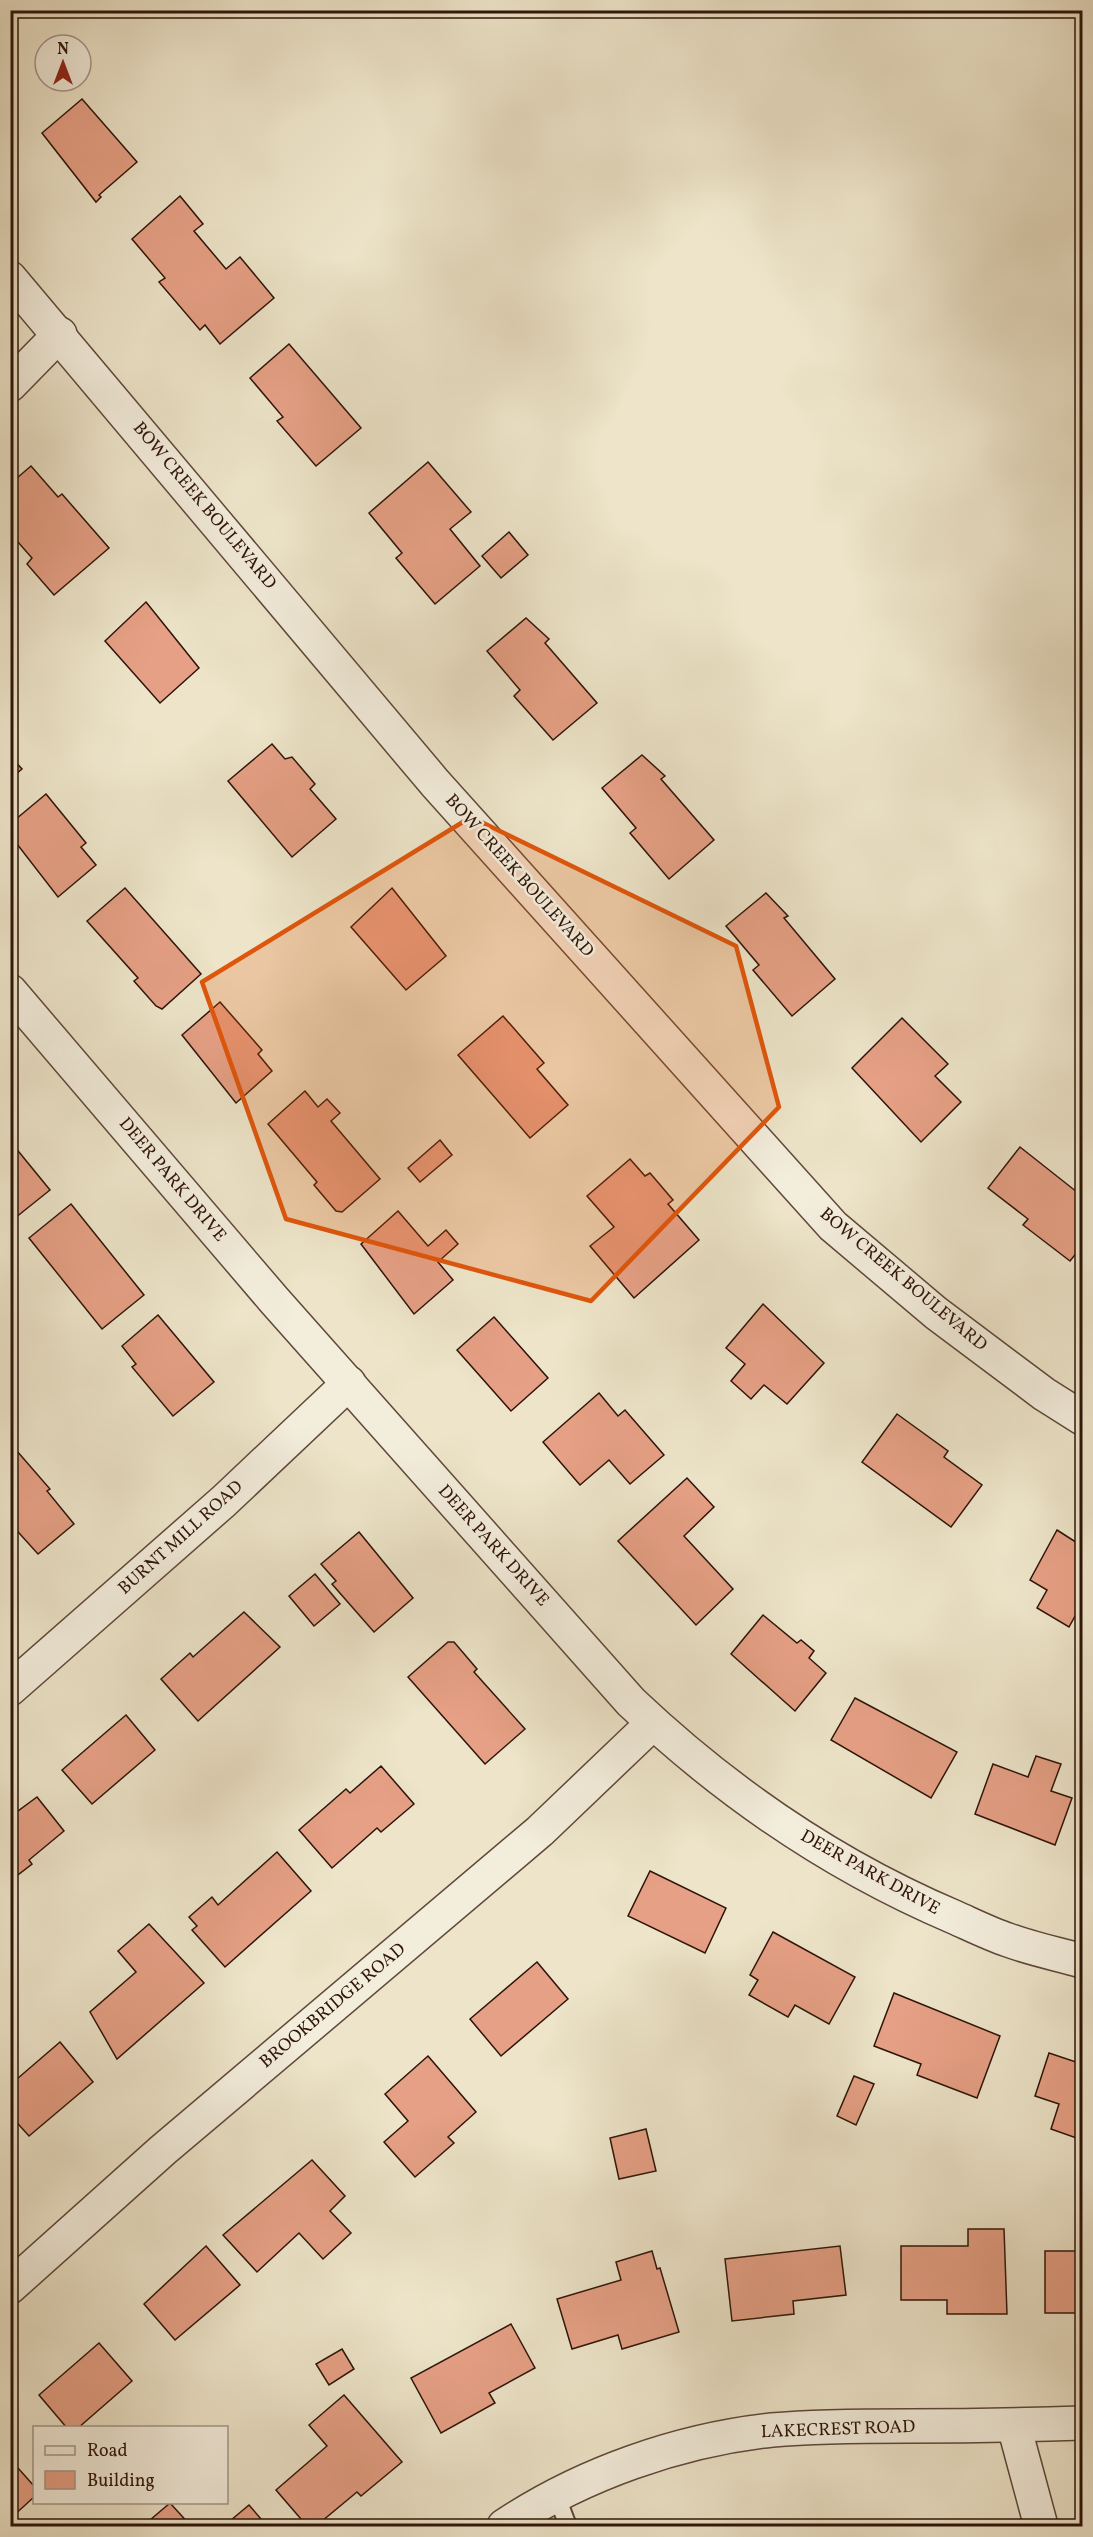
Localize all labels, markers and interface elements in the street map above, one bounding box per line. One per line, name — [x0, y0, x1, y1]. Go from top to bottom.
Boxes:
north arrow — [33, 33, 93, 93]
text: N — [57, 39, 69, 61]
street label: BOW CREEK BOULEVARD — [126, 417, 282, 595]
street label: BOW CREEK BOULEVARD — [439, 789, 599, 963]
street label: DEER PARK DRIVE — [112, 1112, 232, 1248]
street label: BOW CREEK BOULEVARD — [814, 1202, 992, 1358]
street label: BURNT MILL ROAD — [113, 1475, 249, 1601]
street label: DEER PARK DRIVE — [432, 1480, 555, 1612]
street label: DEER PARK DRIVE — [796, 1824, 944, 1922]
street label: BROOKBRIDGE ROAD — [255, 1937, 411, 2075]
street label: LAKECREST ROAD — [760, 2415, 916, 2445]
legend — [33, 2426, 228, 2504]
text: Road — [87, 2439, 128, 2464]
text: Building — [87, 2469, 155, 2494]

